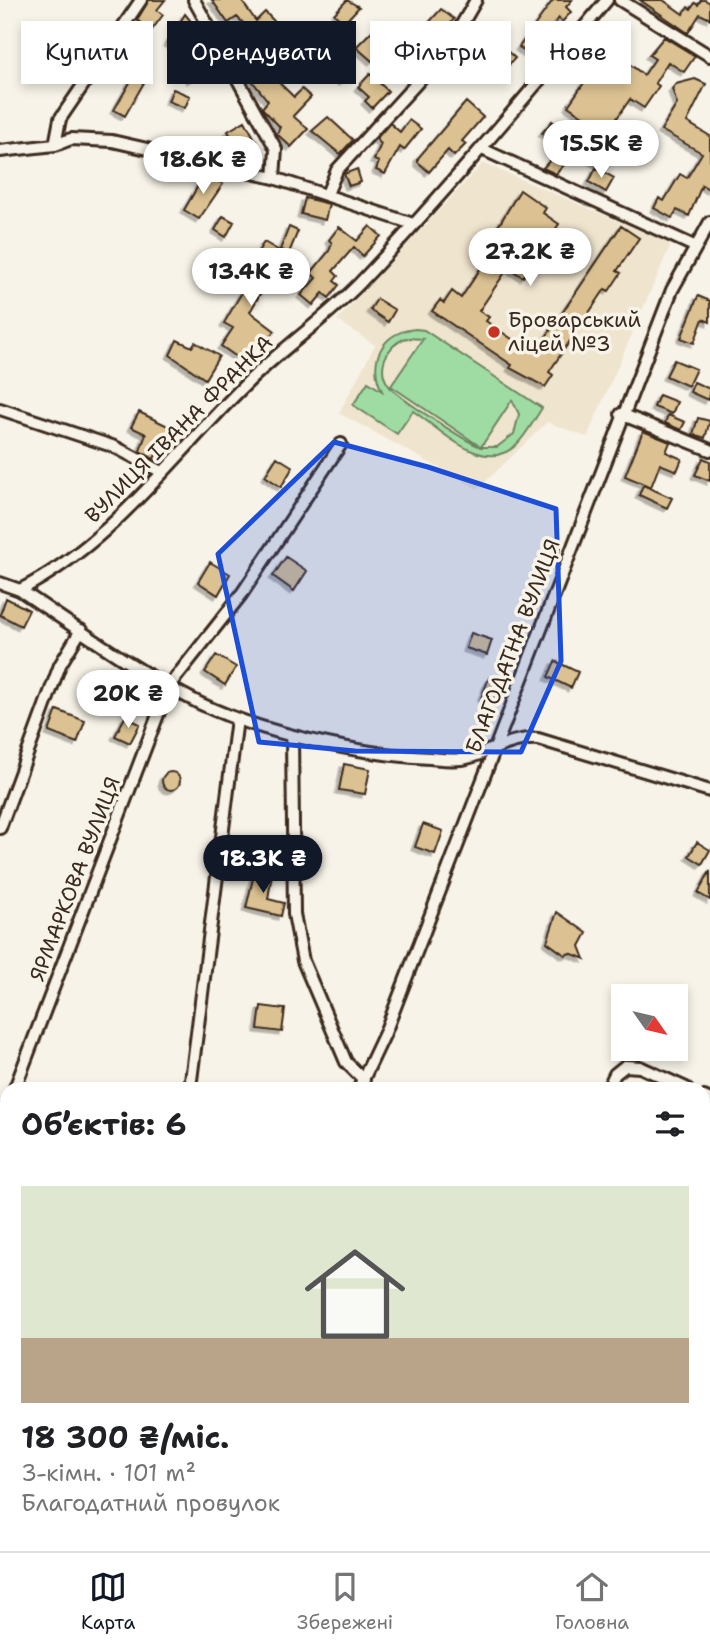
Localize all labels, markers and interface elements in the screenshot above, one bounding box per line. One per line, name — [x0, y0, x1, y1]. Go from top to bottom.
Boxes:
chip: Купити — [21, 21, 153, 84]
chip: Орендувати — [167, 21, 356, 84]
chip: Фільтри — [370, 21, 511, 84]
chip: Нове — [525, 21, 631, 84]
pin: 15.5K ₴ — [536, 120, 666, 180]
text: 15.5K ₴ — [559, 128, 643, 158]
pin: 18.6K ₴ — [138, 136, 268, 196]
text: 18.6K ₴ — [159, 144, 247, 174]
pin: 27.2K ₴ — [465, 229, 595, 288]
text: 27.2K ₴ — [485, 236, 575, 266]
pin: 13.4K ₴ — [186, 248, 316, 308]
text: 13.4K ₴ — [208, 256, 294, 286]
place label: Броварський ліцей №3 — [508, 306, 642, 358]
marker: Броварський ліцей №3 — [486, 324, 502, 340]
street label: ВУЛИЦЯ ІВАНА ФРАНКА — [79, 329, 279, 529]
street label: БЛАГОДАТНА ВУЛИЦЯ — [459, 535, 567, 757]
pin: 20K ₴ — [79, 670, 177, 730]
text: 20K ₴ — [92, 678, 164, 708]
street label: ЯРМАРКОВА ВУЛИЦЯ — [23, 773, 127, 985]
pin: 18.3K ₴ — [198, 836, 328, 895]
text: 18.3K ₴ — [219, 843, 307, 873]
north arrow — [611, 984, 688, 1060]
map controls — [611, 984, 688, 1061]
text: Об’єктів: 6 — [21, 1104, 187, 1145]
icon: filters — [651, 1105, 689, 1143]
icon: home — [292, 1231, 418, 1357]
text: 18 300 ₴/міс. — [21, 1417, 229, 1458]
text: 3-кімн. · 101 m² — [21, 1458, 196, 1488]
text: Благодатний провулок — [21, 1488, 280, 1518]
tab: Карта — [81, 1568, 135, 1635]
tab: Збережені — [297, 1568, 393, 1635]
tab: Головна — [555, 1568, 629, 1635]

